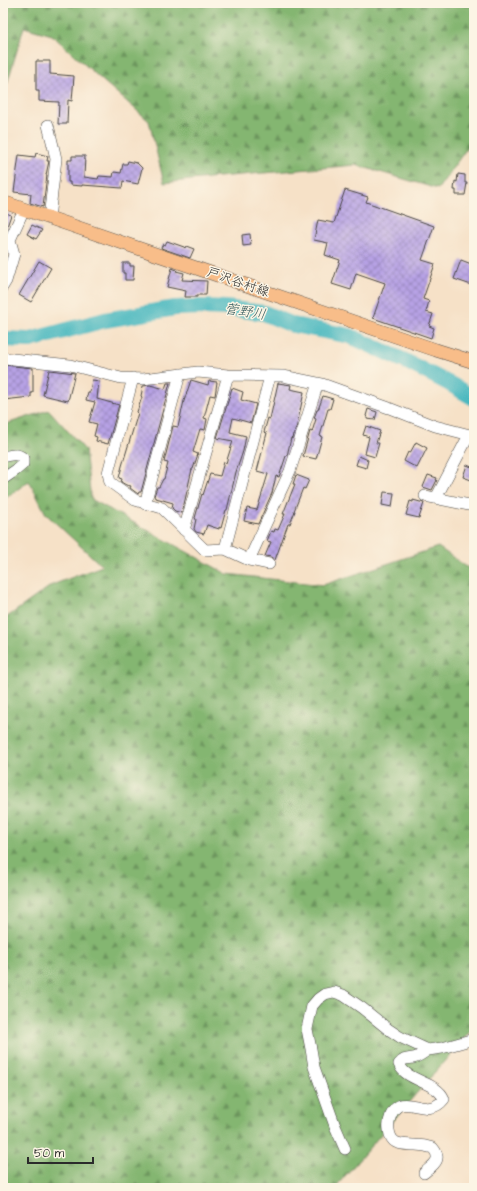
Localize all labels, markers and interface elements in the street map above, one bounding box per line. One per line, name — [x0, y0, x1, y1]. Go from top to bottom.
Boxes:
street label: 戸沢谷村線 — [204, 263, 273, 301]
water label: 菅野川 — [223, 299, 267, 325]
scale bar — [28, 1139, 93, 1165]
text: 50 m — [34, 1145, 65, 1162]

